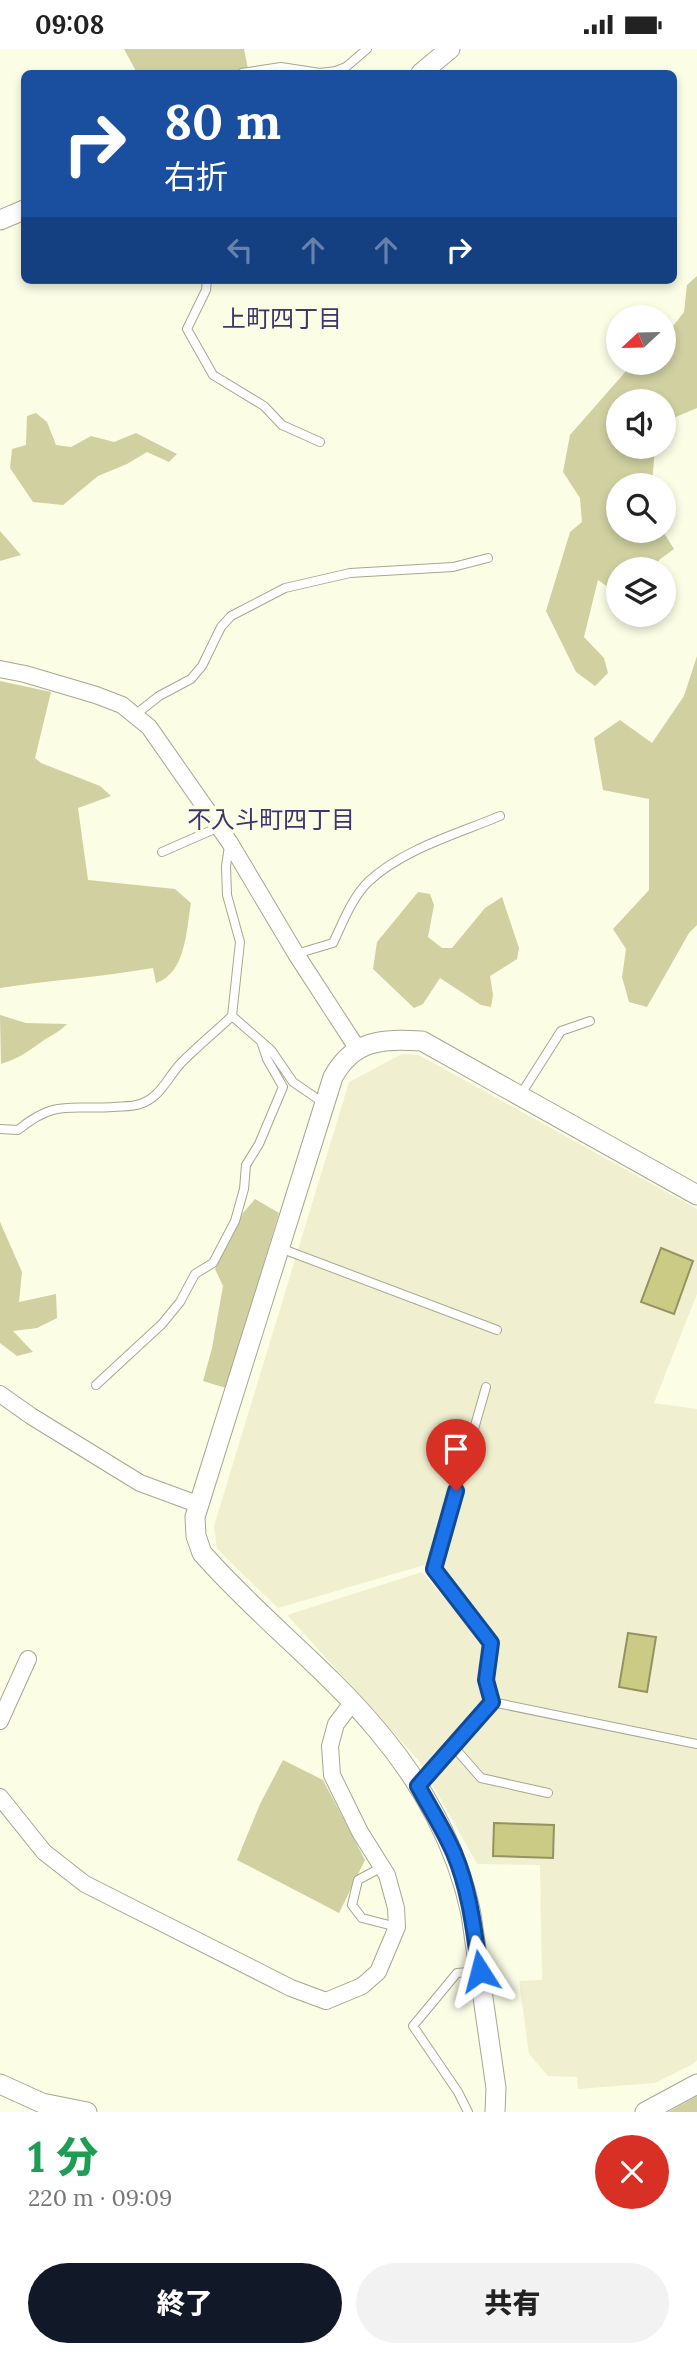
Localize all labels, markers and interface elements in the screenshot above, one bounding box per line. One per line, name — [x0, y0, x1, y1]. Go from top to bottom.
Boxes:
text: 09:08 — [35, 8, 104, 41]
text: 80 m — [164, 90, 281, 152]
icon: right — [49, 98, 140, 189]
text: 右折 — [164, 156, 228, 197]
icon: left — [221, 231, 259, 269]
icon: ahead — [294, 231, 332, 269]
icon: ahead — [367, 231, 405, 269]
icon: right — [440, 231, 478, 269]
district label: 上町四丁目 — [222, 303, 342, 334]
north arrow — [606, 305, 676, 375]
map controls — [606, 305, 676, 627]
button: sound — [606, 389, 676, 459]
button: search — [606, 473, 676, 543]
button: layers — [606, 557, 676, 627]
district label: 不入斗町四丁目 — [187, 804, 355, 835]
pin — [426, 1419, 486, 1491]
icon: arrive — [437, 1430, 475, 1468]
position arrow — [443, 1934, 517, 2008]
text: 1 分 — [28, 2130, 98, 2184]
button: close — [595, 2135, 669, 2209]
text: 220 m · 09:09 — [28, 2183, 172, 2212]
button: 終了 — [28, 2263, 342, 2343]
button: 共有 — [356, 2263, 669, 2343]

